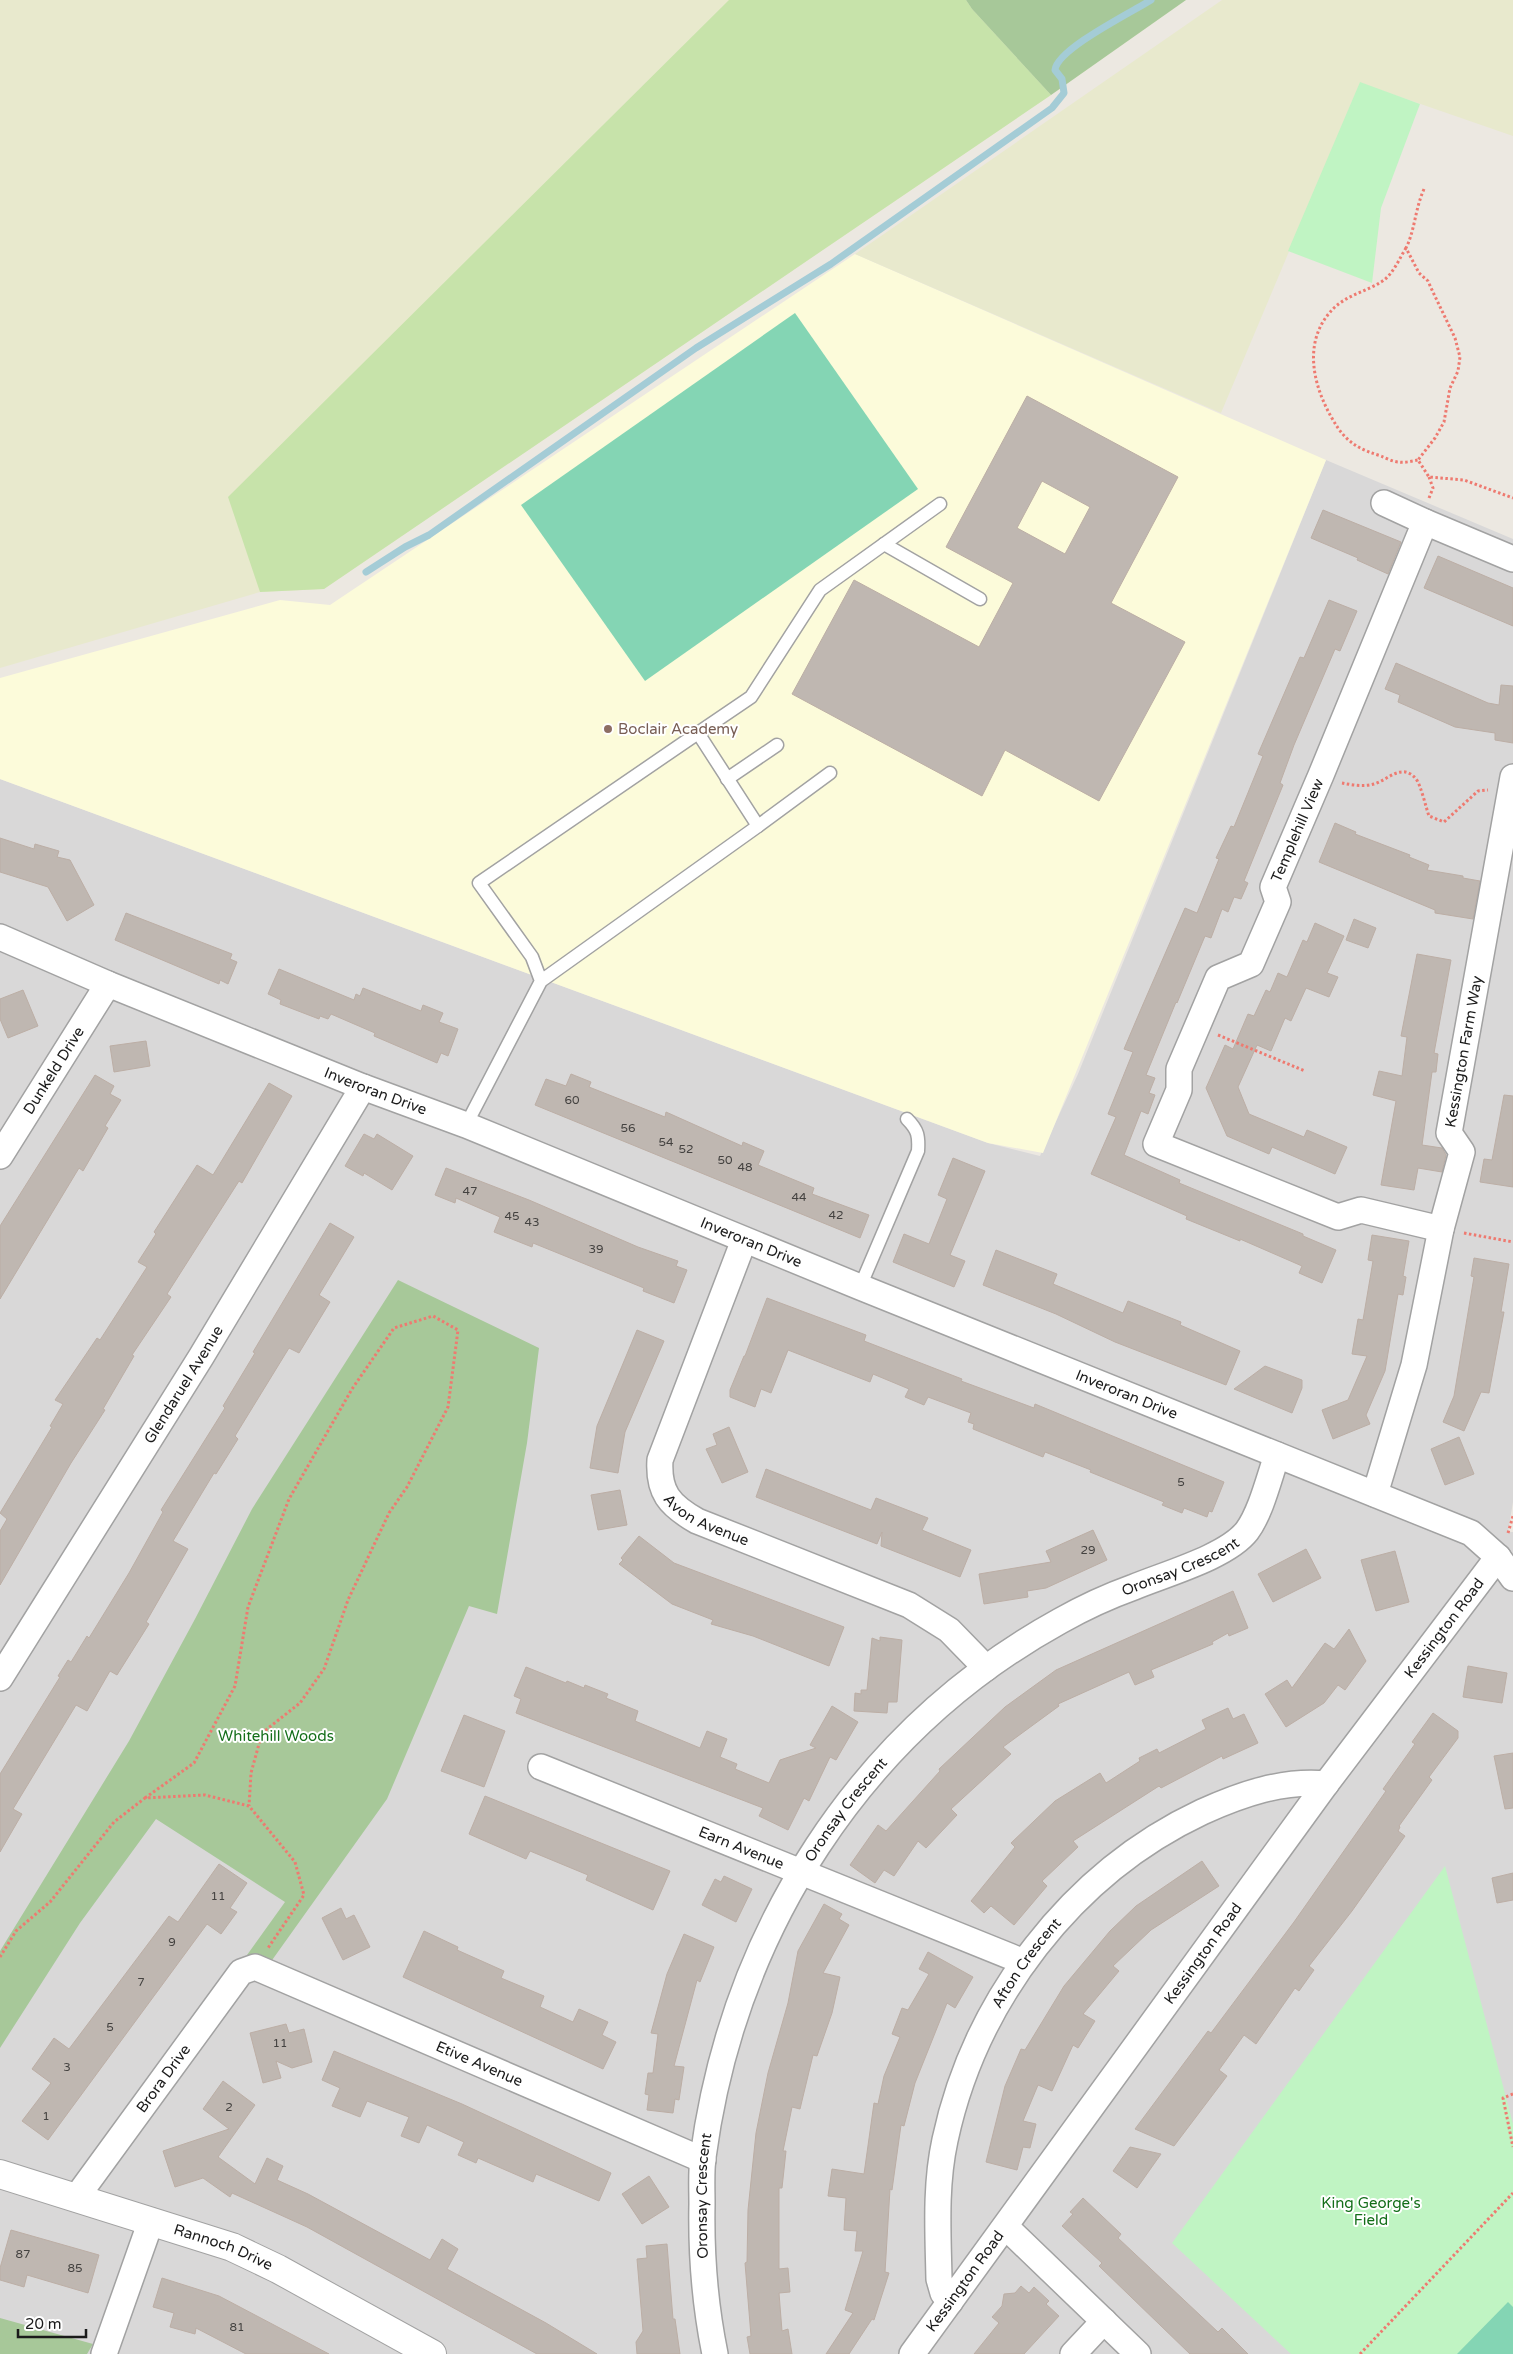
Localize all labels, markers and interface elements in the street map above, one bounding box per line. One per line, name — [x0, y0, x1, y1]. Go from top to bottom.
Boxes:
place label: Boclair Academy — [618, 720, 738, 738]
marker: Boclair Academy — [602, 723, 614, 735]
street label: Templehill View — [1267, 776, 1327, 885]
street label: Kessington Farm Way — [1441, 974, 1486, 1129]
street label: Dunkeld Drive — [19, 1023, 88, 1118]
street label: Inveroran Drive — [322, 1063, 429, 1119]
house number: 60 — [564, 1093, 580, 1107]
house number: 56 — [620, 1121, 636, 1135]
house number: 54 — [658, 1135, 674, 1149]
house number: 52 — [678, 1142, 694, 1156]
house number: 50 — [717, 1153, 733, 1167]
house number: 48 — [737, 1160, 753, 1174]
house number: 47 — [462, 1184, 478, 1198]
house number: 44 — [791, 1190, 807, 1204]
house number: 42 — [828, 1208, 844, 1222]
house number: 45 — [504, 1209, 520, 1223]
street label: Inveroran Drive — [698, 1213, 805, 1271]
house number: 43 — [524, 1215, 540, 1229]
house number: 39 — [588, 1242, 604, 1256]
street label: Glendaruel Avenue — [140, 1322, 227, 1447]
street label: Inveroran Drive — [1073, 1366, 1180, 1423]
house number: 5 — [1177, 1475, 1185, 1489]
street label: Avon Avenue — [660, 1491, 751, 1550]
street label: Oronsay Crescent — [1119, 1533, 1243, 1600]
house number: 29 — [1080, 1543, 1096, 1557]
street label: Kessington Road — [1400, 1575, 1488, 1682]
park label: Whitehill Woods — [218, 1727, 334, 1745]
street label: Oronsay Crescent — [801, 1754, 891, 1865]
street label: Earn Avenue — [696, 1823, 787, 1873]
house number: 11 — [210, 1889, 226, 1903]
street label: Kessington Road — [1160, 1899, 1246, 2008]
street label: Afton Crescent — [988, 1914, 1065, 2011]
house number: 9 — [168, 1935, 176, 1949]
house number: 7 — [137, 1975, 145, 1989]
house number: 5 — [106, 2020, 114, 2034]
house number: 11 — [272, 2036, 288, 2050]
street label: Etive Avenue — [433, 2037, 526, 2090]
street label: Brora Drive — [132, 2041, 194, 2116]
house number: 3 — [63, 2060, 71, 2074]
house number: 2 — [225, 2100, 233, 2114]
house number: 1 — [42, 2109, 50, 2123]
street label: Oronsay Crescent — [693, 2131, 715, 2259]
park label: King George's Field — [1321, 2194, 1421, 2229]
street label: Rannoch Drive — [172, 2220, 276, 2274]
street label: Kessington Road — [922, 2227, 1008, 2335]
house number: 87 — [15, 2247, 31, 2261]
house number: 85 — [67, 2261, 83, 2275]
scale bar — [18, 2306, 85, 2338]
text: 20 m — [25, 2315, 62, 2333]
house number: 81 — [229, 2320, 245, 2334]

